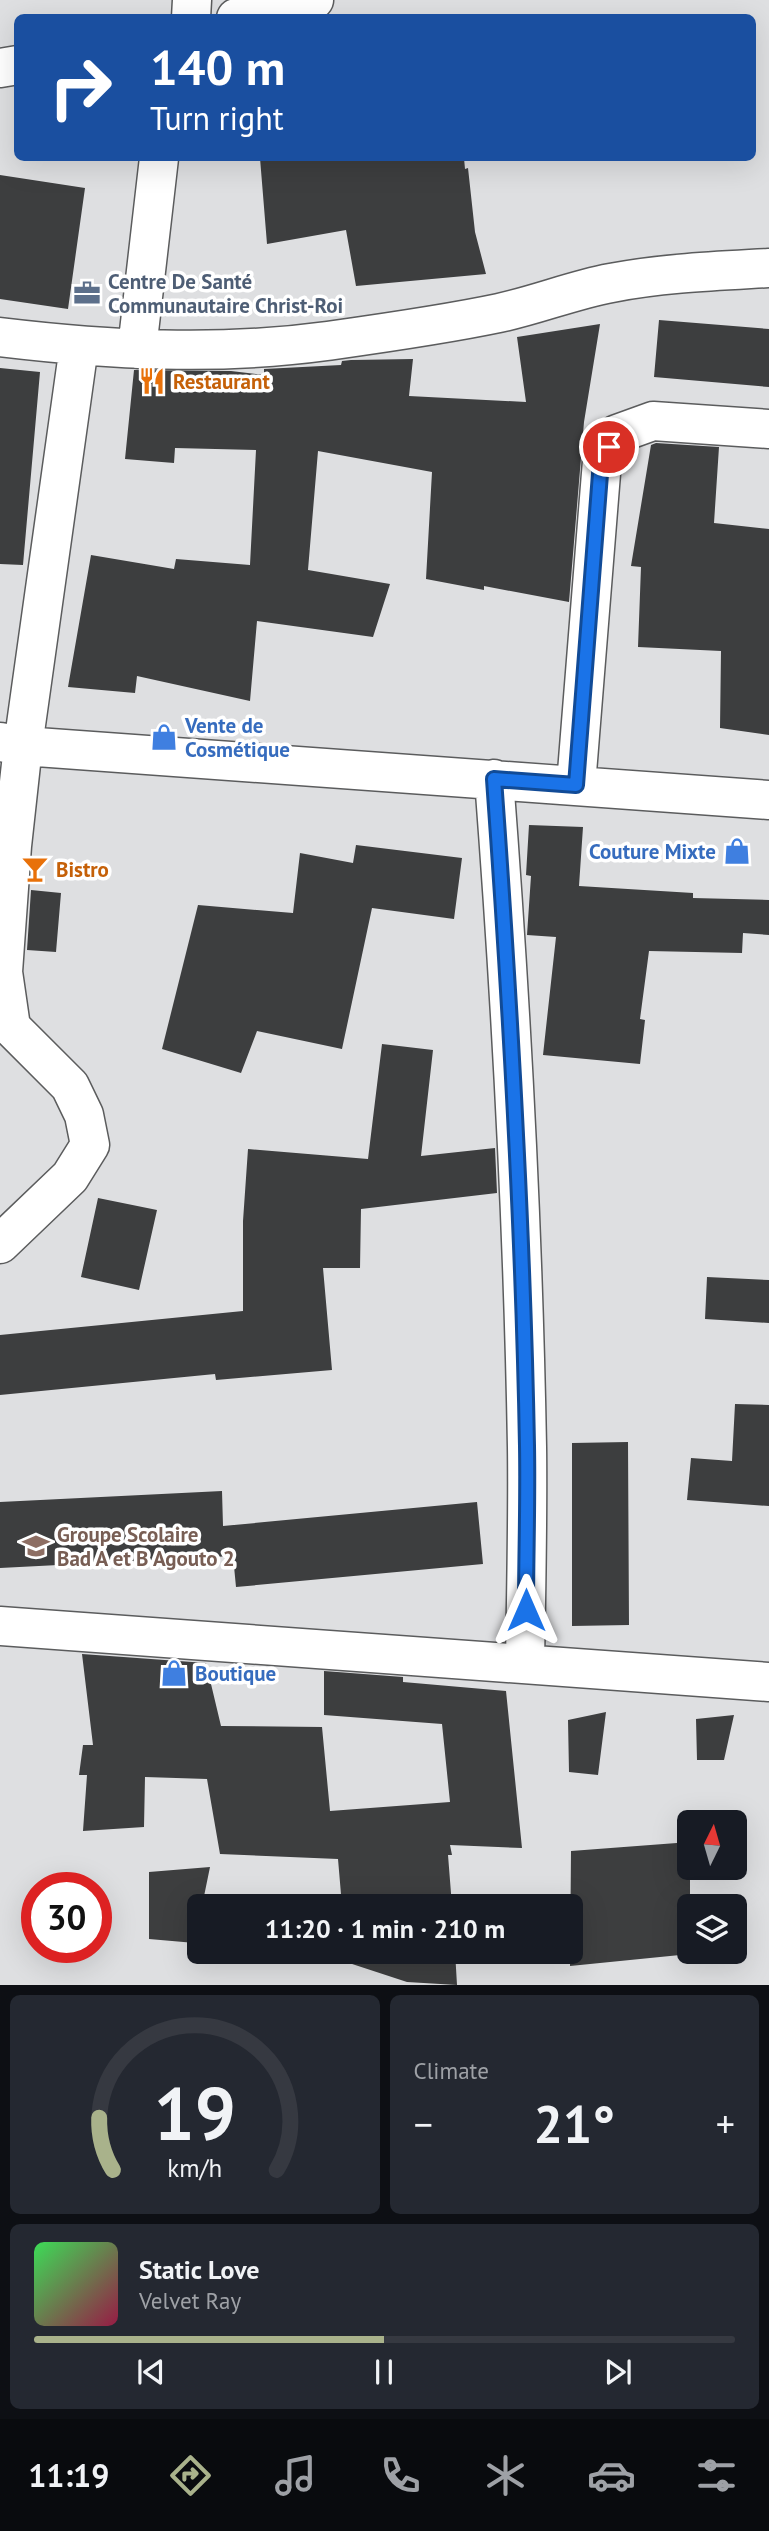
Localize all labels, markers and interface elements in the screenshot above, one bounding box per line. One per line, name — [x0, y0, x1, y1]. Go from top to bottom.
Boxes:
text: 140 m — [150, 35, 285, 99]
icon: right — [35, 42, 126, 133]
text: Turn right — [150, 97, 284, 139]
place label: Centre De Santé Communautaire Christ-Roi — [108, 268, 343, 319]
office icon: Centre De Santé Communautaire Christ-Roi — [72, 278, 102, 308]
restaurant icon: Restaurant — [137, 366, 167, 396]
place label: Restaurant — [173, 368, 270, 395]
pin — [579, 417, 639, 477]
icon: arrive — [590, 428, 628, 466]
place label: Vente de Cosmétique — [184, 712, 290, 763]
shop icon: Vente de Cosmétique — [149, 722, 179, 752]
shop icon: Couture Mixte — [722, 836, 752, 866]
place label: Couture Mixte — [589, 838, 716, 865]
bar icon: Bistro — [20, 854, 50, 884]
place label: Bistro — [56, 856, 109, 883]
place label: Groupe Scolaire Bad A et B Agouto 2 — [57, 1521, 235, 1572]
school or university icon: Groupe Scolaire Bad A et B Agouto 2 — [21, 1531, 51, 1561]
position arrow — [489, 1573, 563, 1647]
shop icon: Boutique — [159, 1658, 189, 1688]
place label: Boutique — [195, 1660, 276, 1687]
north arrow — [677, 1810, 747, 1880]
map controls — [677, 1810, 747, 1964]
speed limit sign: 30 — [21, 1872, 112, 1963]
button: layers — [677, 1894, 747, 1964]
text: 11:20 · 1 min · 210 m — [265, 1912, 505, 1945]
text: Climate — [414, 2056, 489, 2085]
text: 19 — [153, 2067, 236, 2161]
text: 21° — [533, 2090, 615, 2157]
text: − — [414, 2099, 433, 2148]
text: + — [716, 2099, 735, 2148]
text: km/h — [167, 2152, 222, 2184]
text: Static Love — [139, 2253, 260, 2286]
text: Velvet Ray — [139, 2286, 241, 2315]
icon: previous — [132, 2353, 170, 2391]
icon: pause — [365, 2353, 403, 2391]
icon: next — [599, 2353, 637, 2391]
icon: directions — [166, 2451, 215, 2500]
icon: music — [271, 2451, 320, 2500]
icon: phone — [376, 2451, 425, 2500]
icon: climate — [481, 2451, 530, 2500]
icon: car — [587, 2451, 636, 2500]
icon: filters — [692, 2451, 741, 2500]
text: 11:19 — [28, 2454, 109, 2496]

